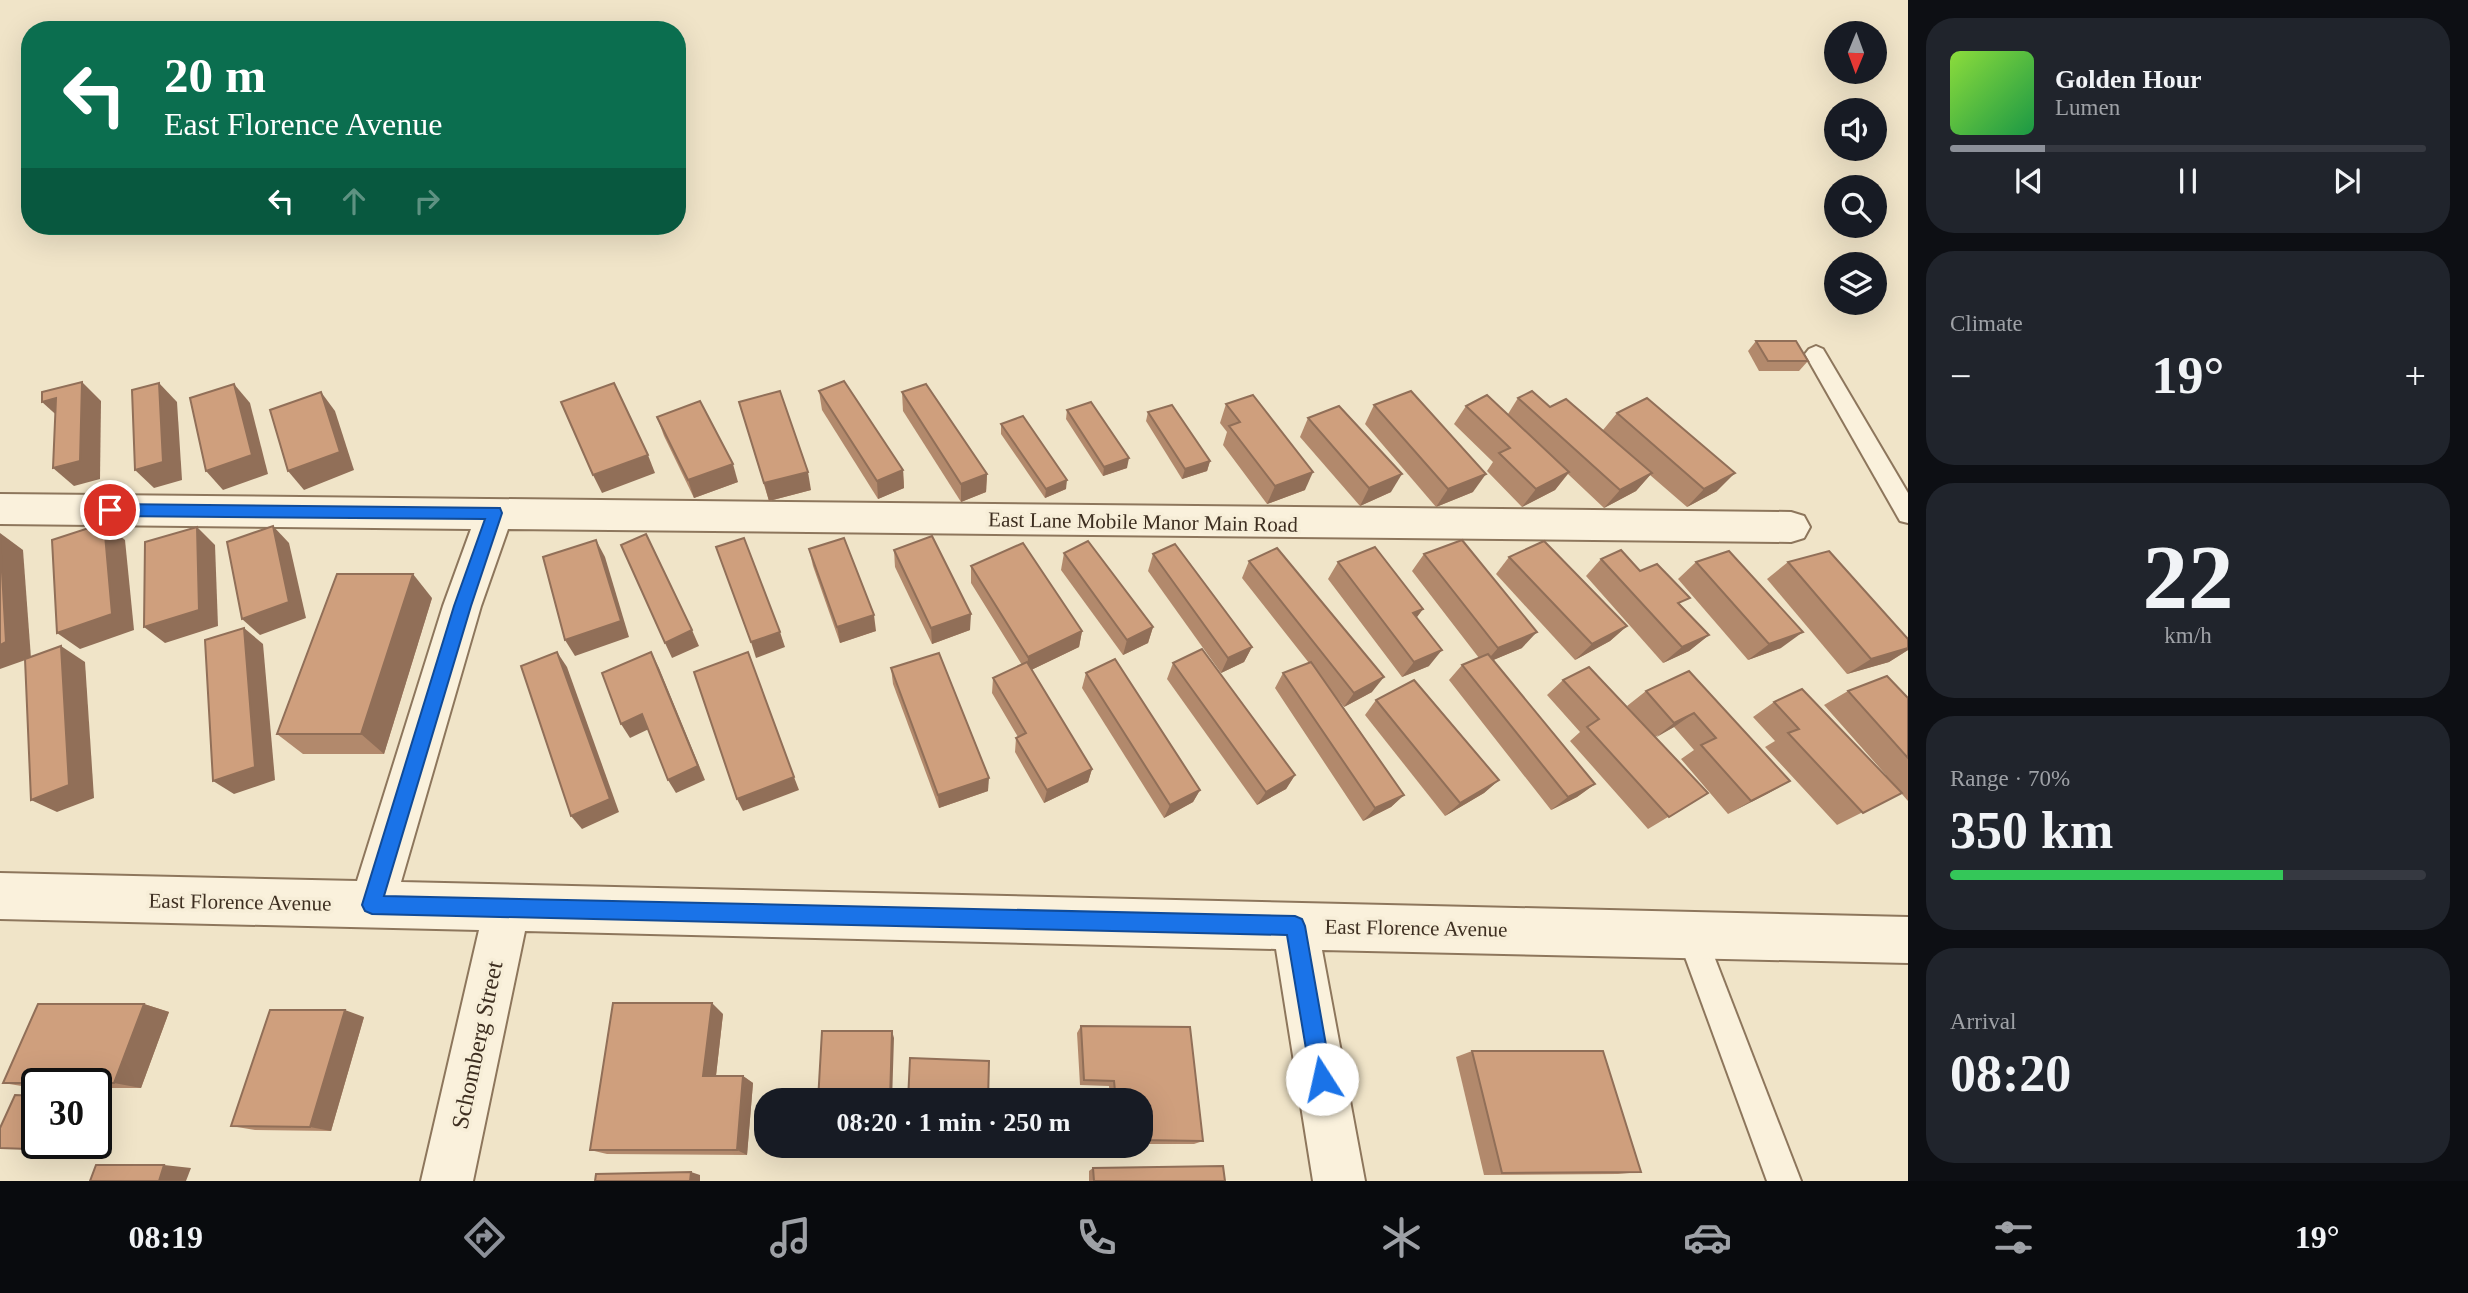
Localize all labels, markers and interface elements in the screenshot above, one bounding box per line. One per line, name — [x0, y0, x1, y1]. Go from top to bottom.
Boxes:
north arrow — [1824, 21, 1886, 84]
map controls — [1824, 21, 1887, 315]
text: 20 m — [164, 48, 266, 103]
icon: left — [49, 49, 140, 140]
text: Golden Hour — [2055, 65, 2202, 94]
text: Lumen — [2055, 95, 2120, 120]
button: sound — [1824, 98, 1887, 161]
text: East Florence Avenue — [164, 106, 442, 142]
icon: previous — [2010, 162, 2048, 200]
icon: pause — [2169, 162, 2207, 200]
icon: next — [2328, 162, 2366, 200]
button: search — [1824, 175, 1887, 238]
icon: left — [262, 182, 300, 220]
icon: ahead — [335, 182, 373, 220]
icon: right — [408, 182, 446, 220]
button: layers — [1824, 252, 1887, 315]
text: Climate — [1950, 311, 2023, 336]
text: 19° — [2152, 347, 2224, 404]
text: − — [1950, 355, 1971, 397]
text: + — [2405, 355, 2426, 397]
pin — [80, 480, 140, 540]
icon: arrive — [91, 491, 129, 529]
street label: East Lane Mobile Manor Main Road — [988, 507, 1299, 537]
text: 22 — [2143, 527, 2234, 628]
text: km/h — [2164, 623, 2212, 648]
text: Range · 70% — [1950, 766, 2070, 791]
text: 350 km — [1950, 802, 2113, 859]
street label: East Florence Avenue — [148, 888, 332, 916]
street label: East Florence Avenue — [1324, 914, 1508, 942]
street label: Schomberg Street — [447, 958, 508, 1131]
text: Arrival — [1950, 1009, 2016, 1034]
position arrow — [1285, 1042, 1359, 1116]
text: 08:20 — [1950, 1045, 2071, 1102]
speed limit sign: 30 — [21, 1068, 112, 1159]
text: 08:20 · 1 min · 250 m — [837, 1108, 1071, 1137]
icon: directions — [460, 1213, 509, 1262]
icon: music — [766, 1213, 815, 1262]
icon: phone — [1072, 1213, 1121, 1262]
icon: climate — [1377, 1213, 1426, 1262]
icon: car — [1683, 1213, 1732, 1262]
icon: filters — [1989, 1213, 2038, 1262]
text: 08:19 — [128, 1219, 203, 1255]
text: 19° — [2295, 1219, 2340, 1255]

